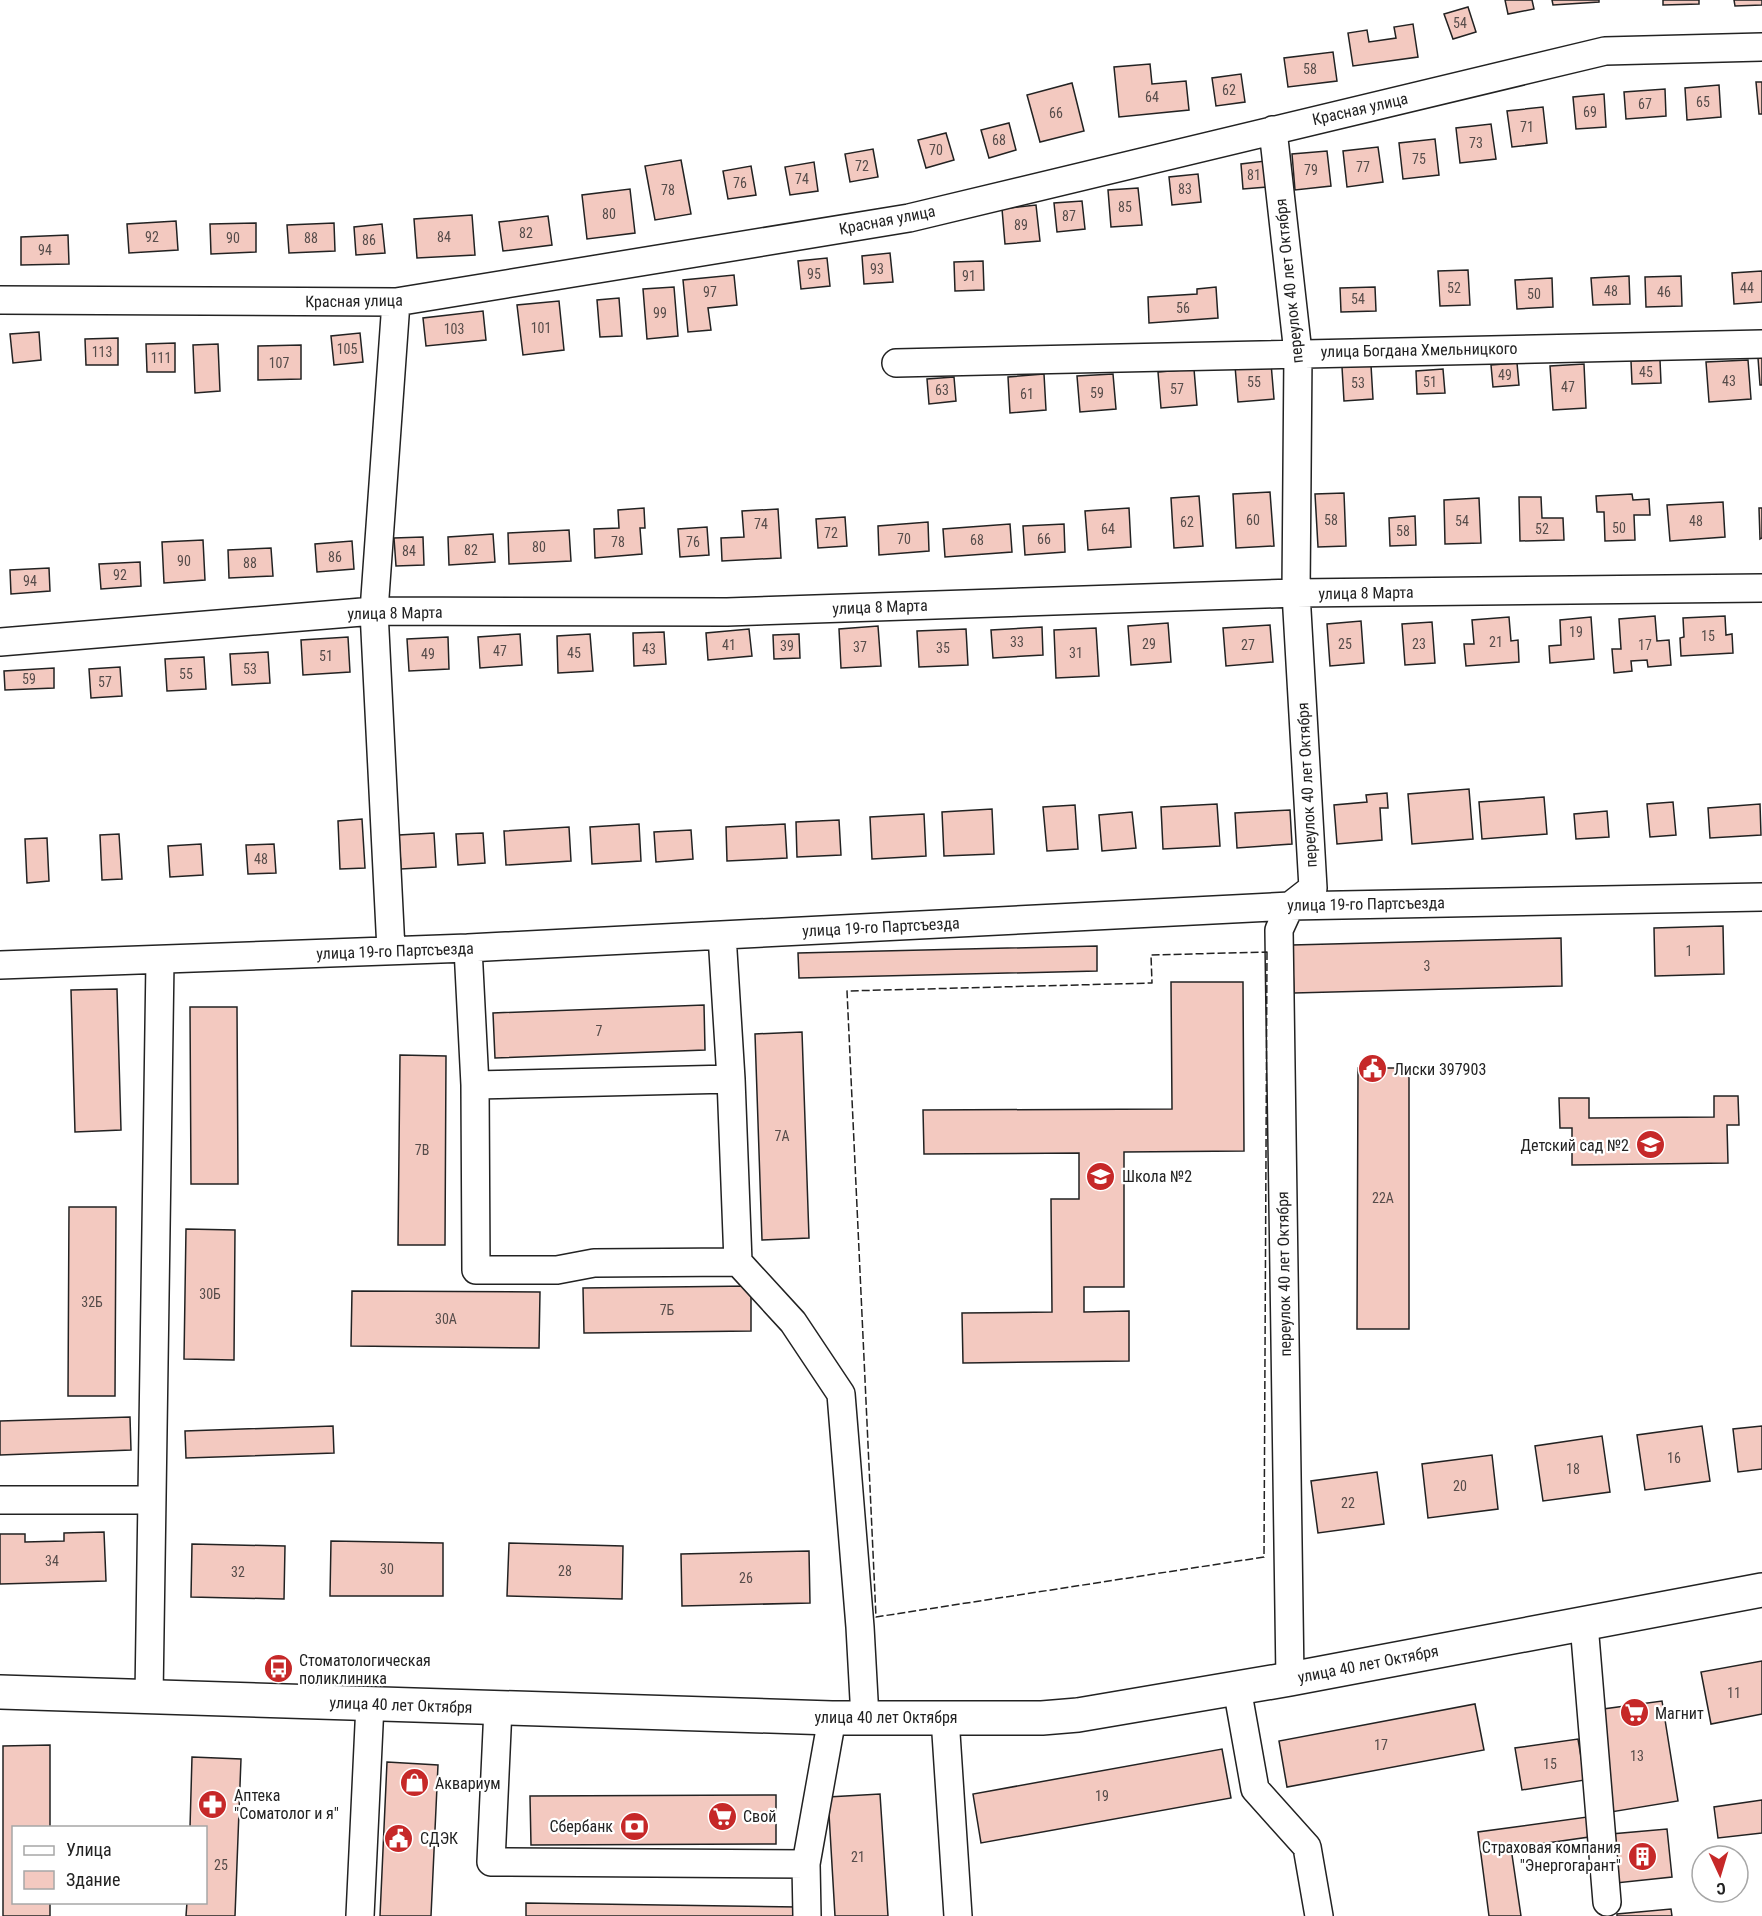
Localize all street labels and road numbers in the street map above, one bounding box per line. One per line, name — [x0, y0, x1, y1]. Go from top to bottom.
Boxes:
street label: Красная улица — [1310, 89, 1410, 129]
street label: переулок 40 лет Октября — [1271, 198, 1307, 364]
street label: Красная улица — [837, 201, 937, 239]
street label: Красная улица — [305, 291, 403, 311]
street label: улица Богдана Хмельницкого — [1320, 339, 1518, 361]
street label: улица 8 Марта — [1318, 583, 1414, 603]
street label: улица 8 Марта — [832, 596, 928, 618]
street label: улица 8 Марта — [347, 603, 443, 623]
street label: переулок 40 лет Октября — [1293, 702, 1321, 868]
street label: улица 19-го Партсъезда — [1287, 893, 1445, 915]
street label: улица 19-го Партсъезда — [802, 913, 960, 941]
street label: улица 19-го Партсъезда — [316, 939, 474, 963]
street label: переулок 40 лет Октября — [1273, 1191, 1295, 1357]
street label: улица 40 лет Октября — [1296, 1641, 1440, 1687]
street label: улица 40 лет Октября — [329, 1693, 473, 1717]
street label: улица 40 лет Октября — [815, 1708, 957, 1727]

